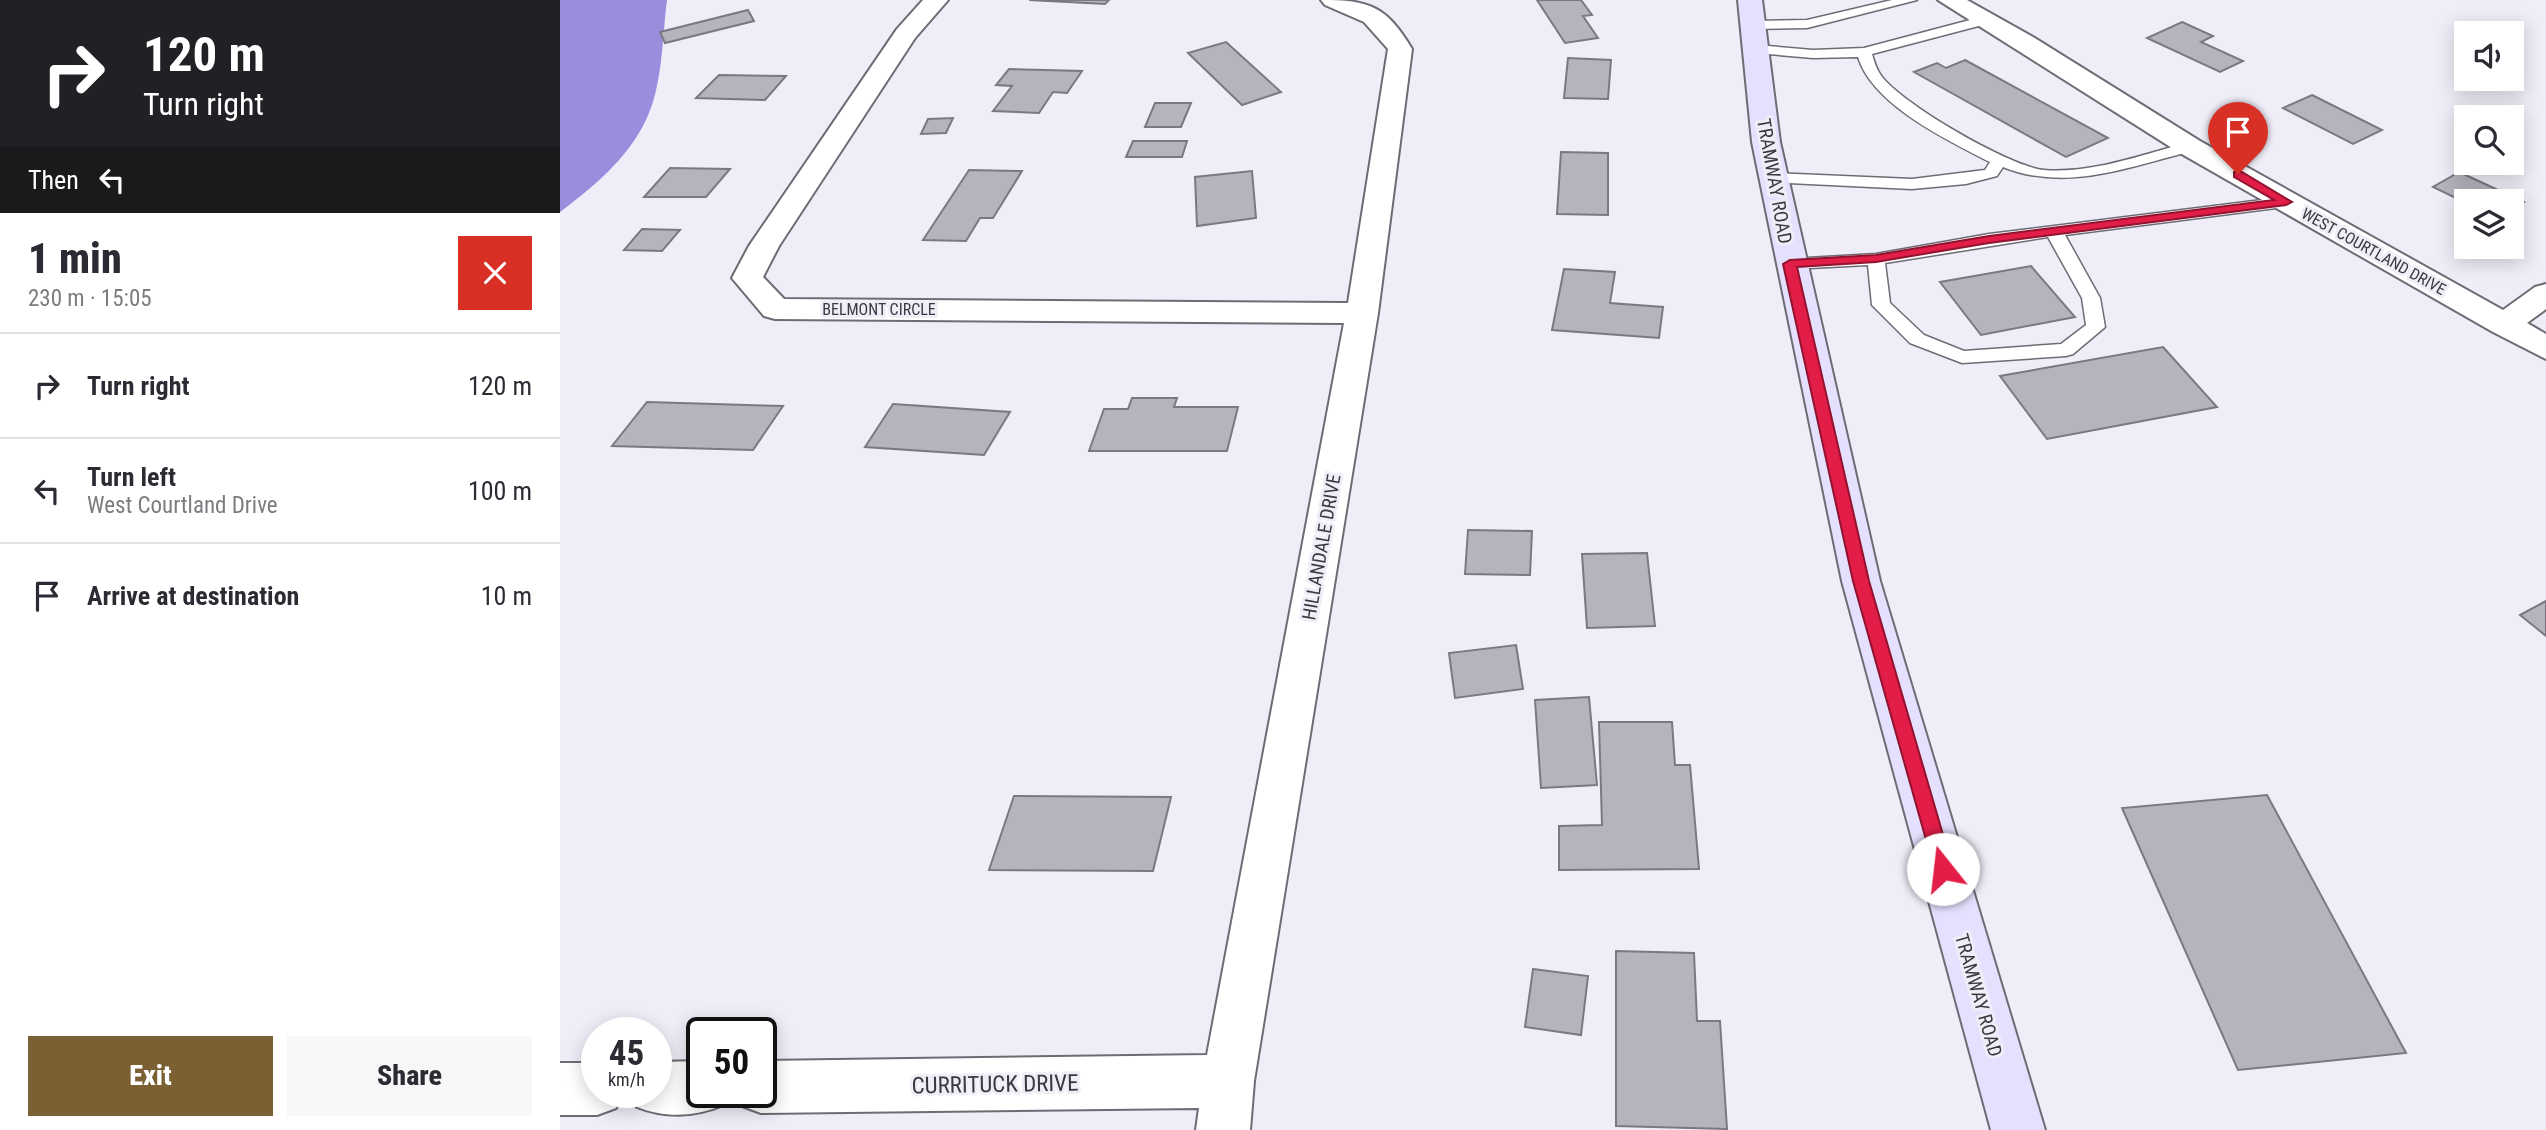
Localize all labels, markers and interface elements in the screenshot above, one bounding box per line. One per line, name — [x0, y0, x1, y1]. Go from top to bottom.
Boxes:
map controls — [2454, 21, 2524, 259]
button: sound — [2454, 21, 2524, 91]
text: 120 m — [143, 26, 265, 83]
icon: right — [28, 28, 119, 119]
text: Turn right — [143, 85, 264, 123]
pin — [2208, 102, 2268, 174]
button: search — [2454, 105, 2524, 175]
icon: arrive — [2219, 113, 2257, 151]
street label: TRAMWAY ROAD — [1752, 117, 1797, 246]
icon: left — [93, 161, 131, 199]
text: Then — [28, 165, 79, 195]
button: layers — [2454, 189, 2524, 259]
street label: WEST COURTLAND DRIVE — [2298, 204, 2449, 299]
text: 1 min — [28, 234, 122, 283]
button: close — [458, 236, 532, 310]
text: 230 m · 15:05 — [28, 285, 152, 312]
street label: BELMONT CIRCLE — [822, 300, 936, 319]
icon: right — [28, 367, 66, 405]
text: Turn right — [87, 371, 189, 401]
text: 120 m — [468, 371, 532, 401]
text: Turn left — [87, 462, 176, 492]
icon: left — [28, 472, 66, 510]
street label: HILLANDALE DRIVE — [1297, 472, 1346, 622]
text: 100 m — [468, 476, 532, 506]
text: West Courtland Drive — [87, 492, 278, 519]
icon: arrive — [28, 577, 66, 615]
text: Arrive at destination — [87, 581, 299, 611]
text: 10 m — [481, 581, 532, 611]
position arrow — [1906, 832, 1980, 906]
street label: TRAMWAY ROAD — [1950, 931, 2007, 1059]
speed limit sign: 50 — [686, 1017, 777, 1108]
text: 45 — [609, 1033, 644, 1074]
button: Exit — [28, 1036, 273, 1116]
button: Share — [287, 1036, 532, 1116]
text: km/h — [608, 1069, 645, 1090]
street label: CURRITUCK DRIVE — [911, 1070, 1079, 1099]

